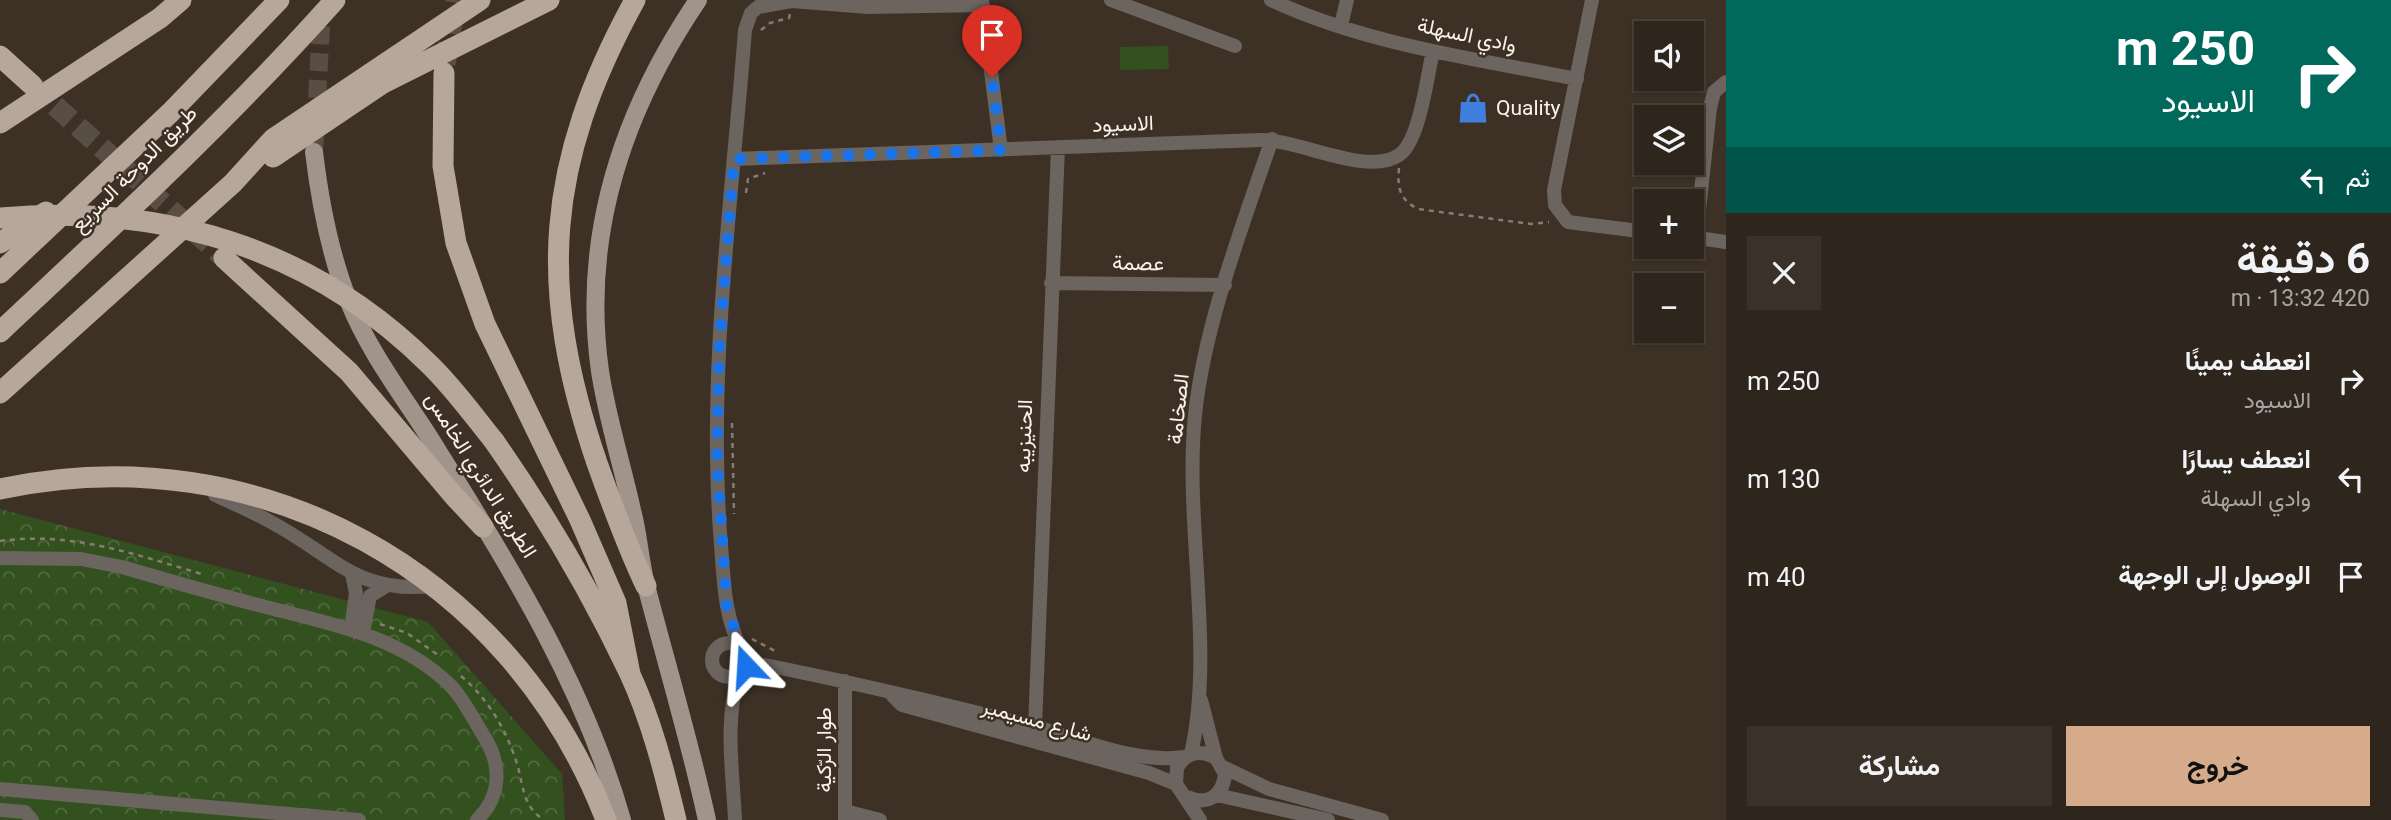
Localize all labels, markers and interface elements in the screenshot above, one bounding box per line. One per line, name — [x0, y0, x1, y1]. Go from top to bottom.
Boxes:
pin — [962, 5, 1022, 77]
street label: وادي السهلة — [1414, 13, 1519, 62]
icon: arrive — [973, 16, 1011, 54]
text: 250 m — [2116, 20, 2255, 77]
map controls — [1634, 21, 1704, 343]
button: sound — [1634, 21, 1704, 91]
icon: right — [2279, 28, 2370, 119]
text: الاسيود — [2161, 82, 2255, 120]
shop icon: Quality — [1456, 91, 1490, 125]
place label: Quality — [1496, 96, 1561, 120]
street label: طريق الدوحة السريع — [66, 101, 203, 238]
button: layers — [1634, 105, 1704, 175]
street label: الاسيود — [1092, 111, 1154, 138]
icon: left — [2294, 161, 2332, 199]
text: ثم — [2346, 163, 2370, 193]
button: + — [1634, 189, 1704, 259]
text: 6 دقيقة — [2236, 234, 2370, 283]
button: close — [1747, 236, 1821, 310]
street label: عصمة — [1112, 251, 1164, 275]
button: − — [1634, 273, 1704, 343]
text: 420 m · 13:32 — [2231, 285, 2370, 312]
text: انعطف يمينًا — [2185, 346, 2311, 376]
icon: right — [2332, 362, 2370, 400]
text: 250 m — [1747, 366, 1820, 396]
street label: الصخامة — [1162, 373, 1194, 445]
text: الاسيود — [2244, 387, 2311, 414]
street label: الطريق الدائري الخامس — [416, 388, 542, 565]
street label: الحنيزيبه — [1011, 399, 1038, 473]
text: انعطف يسارًا — [2181, 444, 2311, 474]
icon: left — [2332, 460, 2370, 498]
text: 130 m — [1747, 464, 1820, 494]
text: وادي السهلة — [2200, 485, 2311, 512]
icon: arrive — [2332, 558, 2370, 596]
text: الوصول إلى الوجهة — [2118, 560, 2311, 590]
text: 40 m — [1747, 562, 1806, 592]
position arrow — [709, 629, 783, 703]
street label: شارع مسيمير — [978, 694, 1094, 748]
street label: طوار الرّكية — [812, 707, 837, 793]
button: مشاركة — [1747, 726, 2052, 806]
button: خروج — [2066, 726, 2370, 806]

